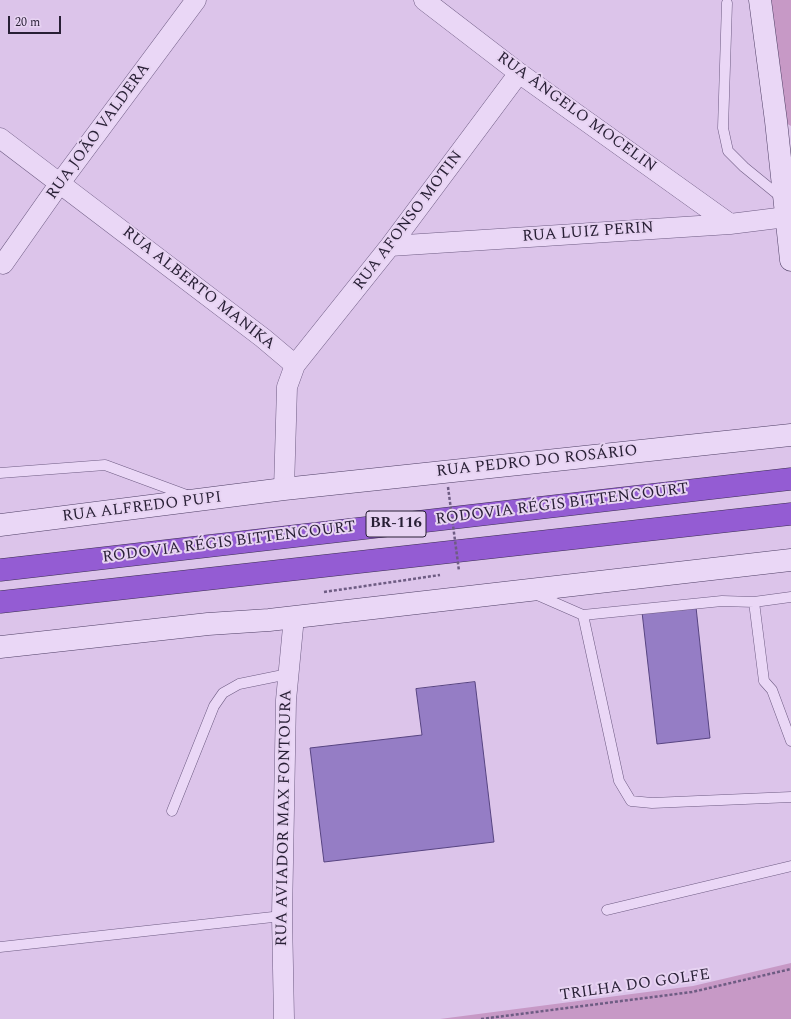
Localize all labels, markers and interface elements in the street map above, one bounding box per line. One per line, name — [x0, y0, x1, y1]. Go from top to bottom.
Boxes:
scale bar — [10, 8, 63, 34]
text: 20 m — [15, 13, 40, 32]
street label: RUA ÂNGELO MOCELIN — [493, 49, 659, 177]
street label: RUA JOÃO VALDERA — [43, 60, 155, 204]
street label: RUA AFONSO MOTIN — [350, 148, 468, 294]
street label: RUA LUIZ PERIN — [522, 219, 654, 247]
street label: RUA ALBERTO MANIKA — [118, 223, 278, 355]
street label: RUA PEDRO DO ROSÁRIO — [435, 442, 639, 482]
street label: RODOVIA RÉGIS BITTENCOURT — [434, 480, 690, 530]
street label: RUA ALFREDO PUPI — [61, 489, 223, 527]
road number: BR-116 — [366, 511, 426, 537]
street label: RODOVIA RÉGIS BITTENCOURT — [101, 518, 357, 568]
street label: RUA AVIADOR MAX FONTOURA — [273, 689, 297, 947]
street label: TRILHA DO GOLFE — [559, 966, 711, 1006]

